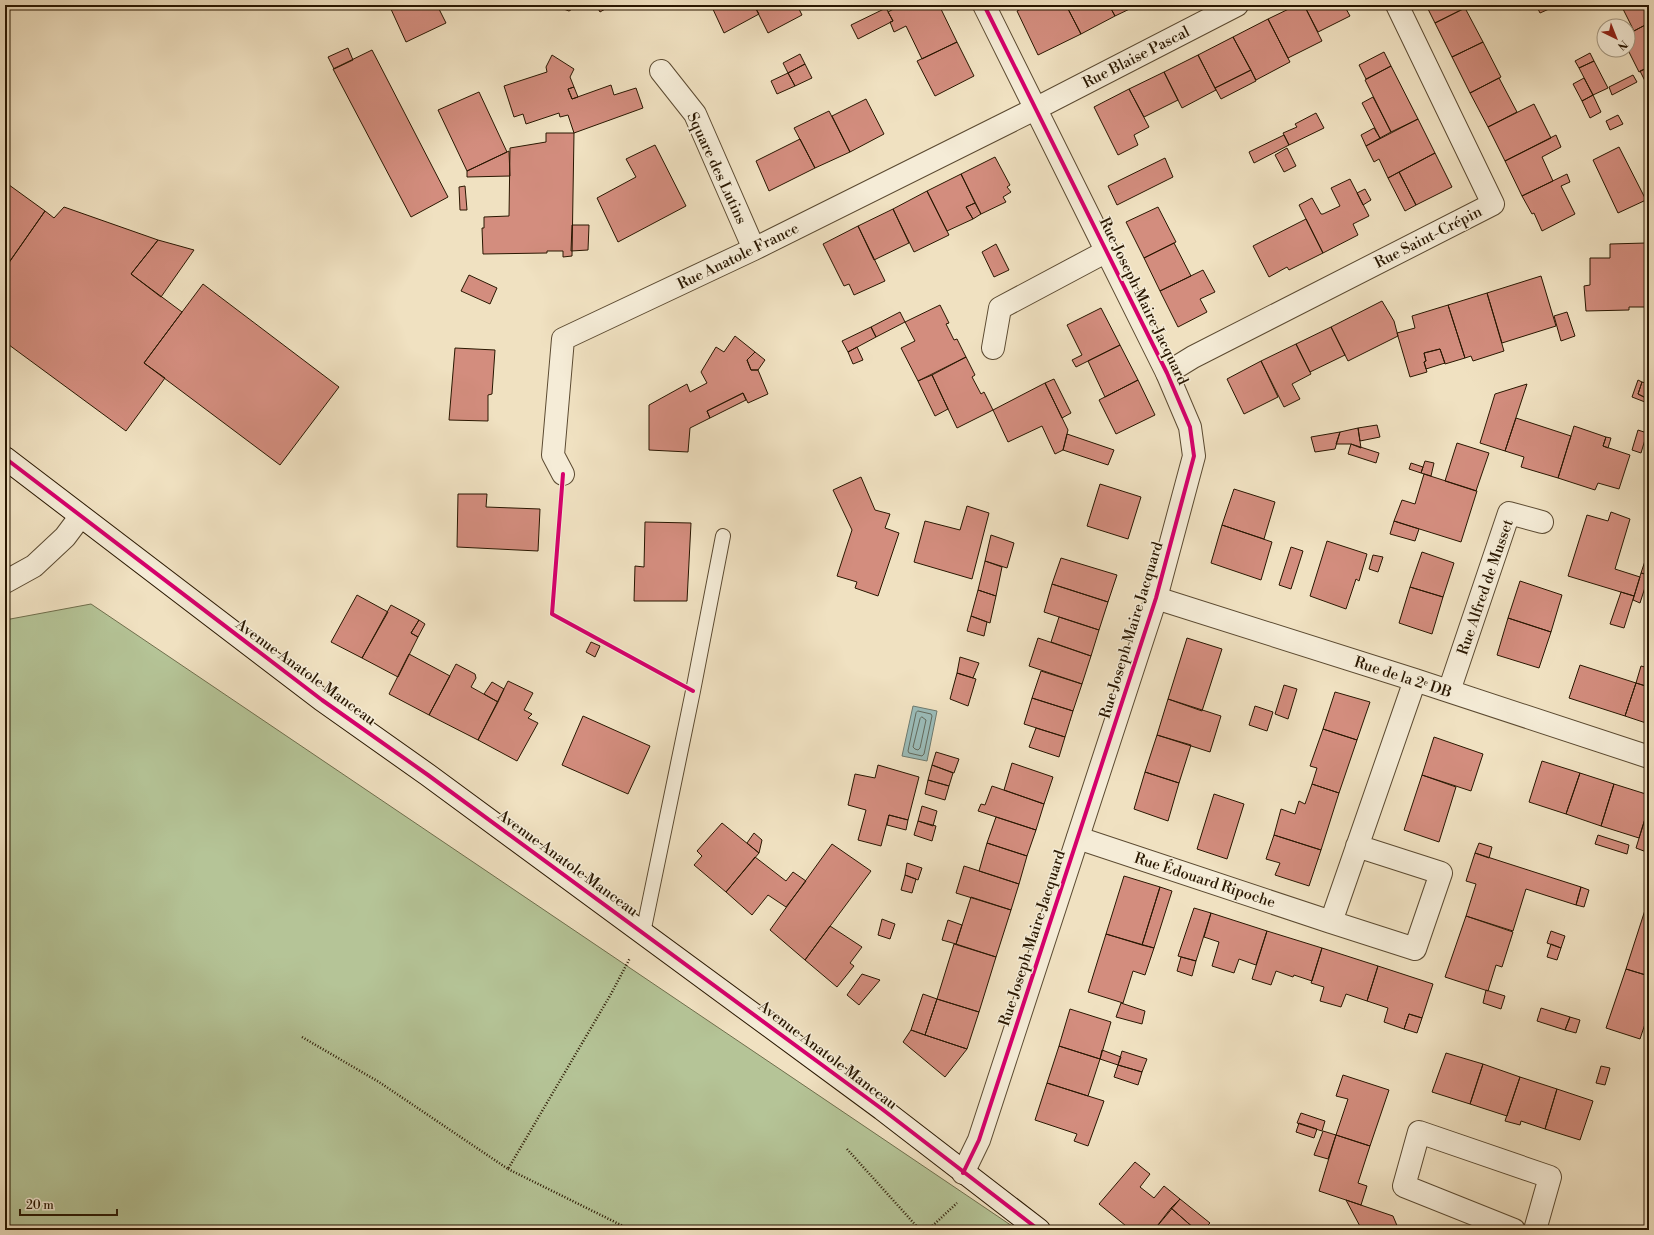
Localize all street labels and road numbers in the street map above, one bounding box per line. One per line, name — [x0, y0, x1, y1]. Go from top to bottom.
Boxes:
street label: Rue Blaise Pascal — [1080, 22, 1193, 93]
street label: Square des Lutins — [682, 109, 751, 227]
street label: Rue Saint-Crépin — [1371, 202, 1485, 273]
street label: Rue Joseph Maire Jacquard — [1095, 214, 1193, 388]
street label: Rue Anatole France — [674, 219, 802, 294]
street label: Rue Alfred de Musset — [1453, 516, 1518, 658]
street label: Rue Joseph Maire Jacquard — [1096, 539, 1168, 721]
street label: Avenue Anatole Manceau — [231, 614, 380, 730]
street label: Rue de la 2ᵉ DB — [1352, 653, 1454, 702]
street label: Avenue Anatole Manceau — [493, 805, 642, 921]
street label: Rue Joseph Maire Jacquard — [995, 847, 1070, 1029]
street label: Rue Édouard Ripoche — [1132, 848, 1278, 912]
street label: Avenue Anatole Manceau — [754, 996, 901, 1114]

